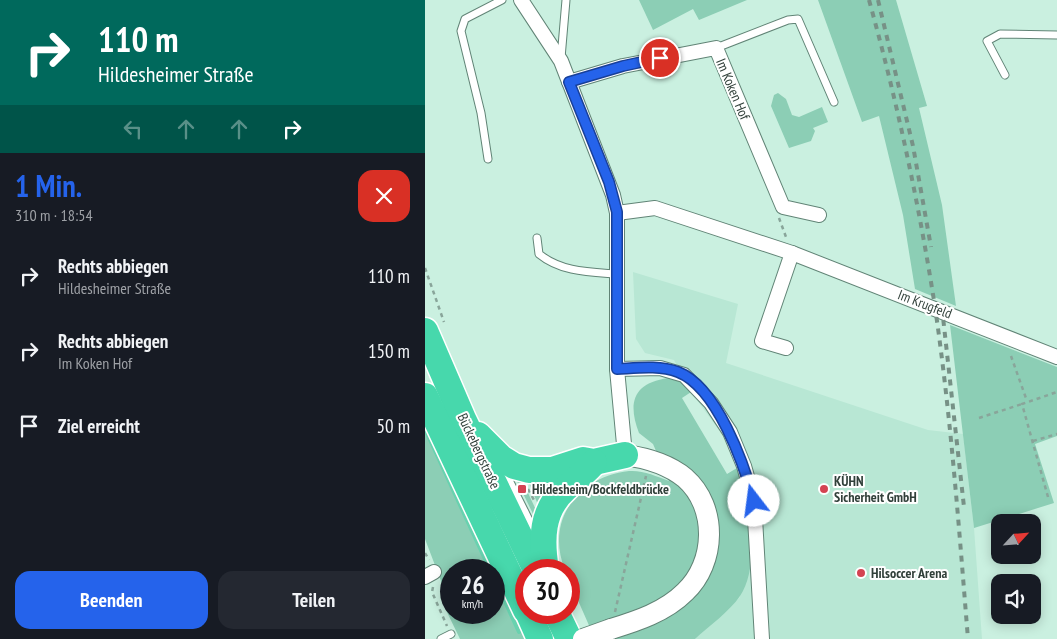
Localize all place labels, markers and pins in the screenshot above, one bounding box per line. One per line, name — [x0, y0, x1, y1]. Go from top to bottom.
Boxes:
pin — [639, 37, 681, 79]
place label: KÜHN Sicherheit GmbH — [834, 472, 917, 506]
place label: Hildesheim/Bockfeldbrücke — [532, 480, 669, 498]
marker: Hildesheim/Bockfeldbrücke — [516, 483, 528, 495]
marker: KÜHN Sicherheit GmbH — [818, 483, 830, 495]
place label: Hilsoccer Arena — [871, 564, 947, 582]
marker: Hilsoccer Arena — [855, 567, 867, 579]

